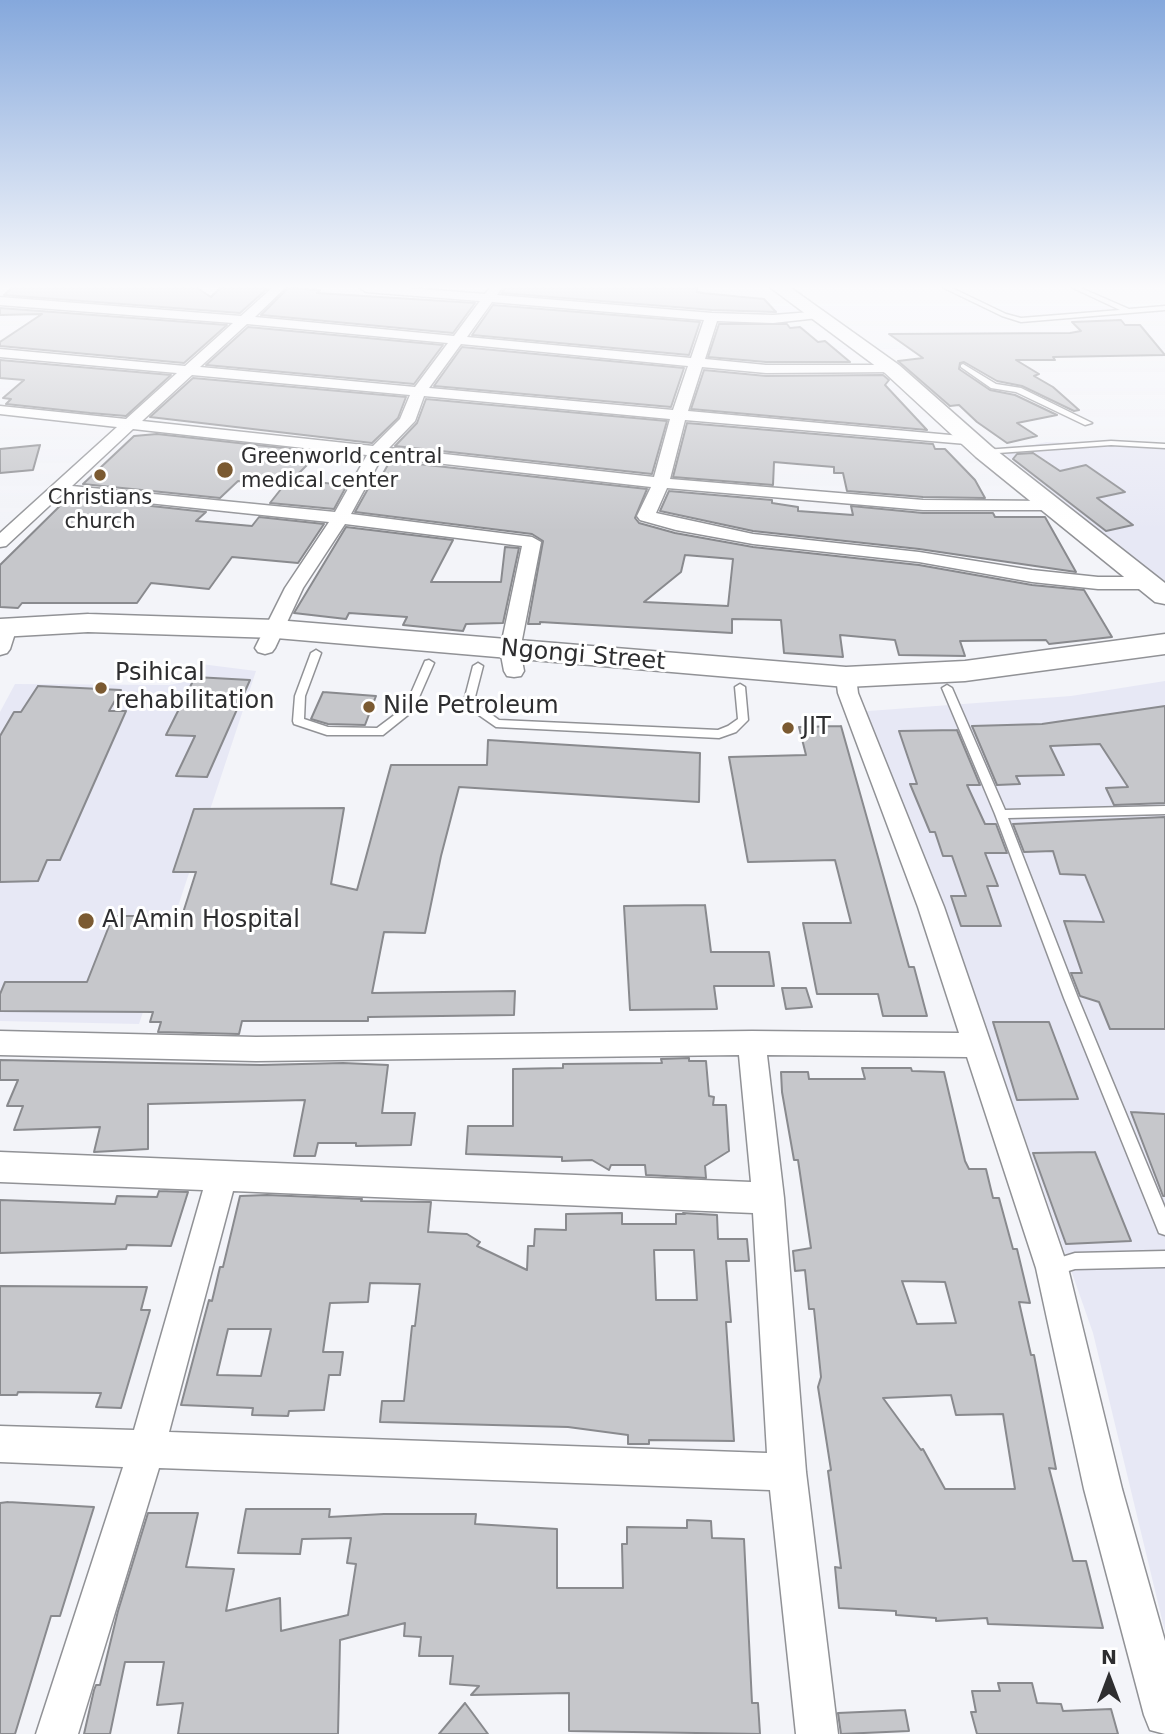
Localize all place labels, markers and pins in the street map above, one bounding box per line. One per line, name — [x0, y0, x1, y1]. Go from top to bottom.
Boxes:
place label: Greenworld central medical center — [241, 445, 442, 495]
marker: Greenworld central medical center — [215, 460, 235, 480]
marker: Christians church — [92, 467, 108, 483]
place label: Christians church — [48, 486, 152, 536]
place label: Psihical rehabilitation — [115, 660, 274, 716]
marker: Psihical rehabilitation — [93, 680, 109, 696]
place label: Nile Petroleum — [383, 693, 559, 721]
marker: Nile Petroleum — [361, 699, 377, 715]
place label: JIT — [802, 714, 831, 742]
marker: JIT — [780, 720, 796, 736]
place label: Al Amin Hospital — [102, 907, 300, 935]
marker: Al Amin Hospital — [76, 911, 96, 931]

